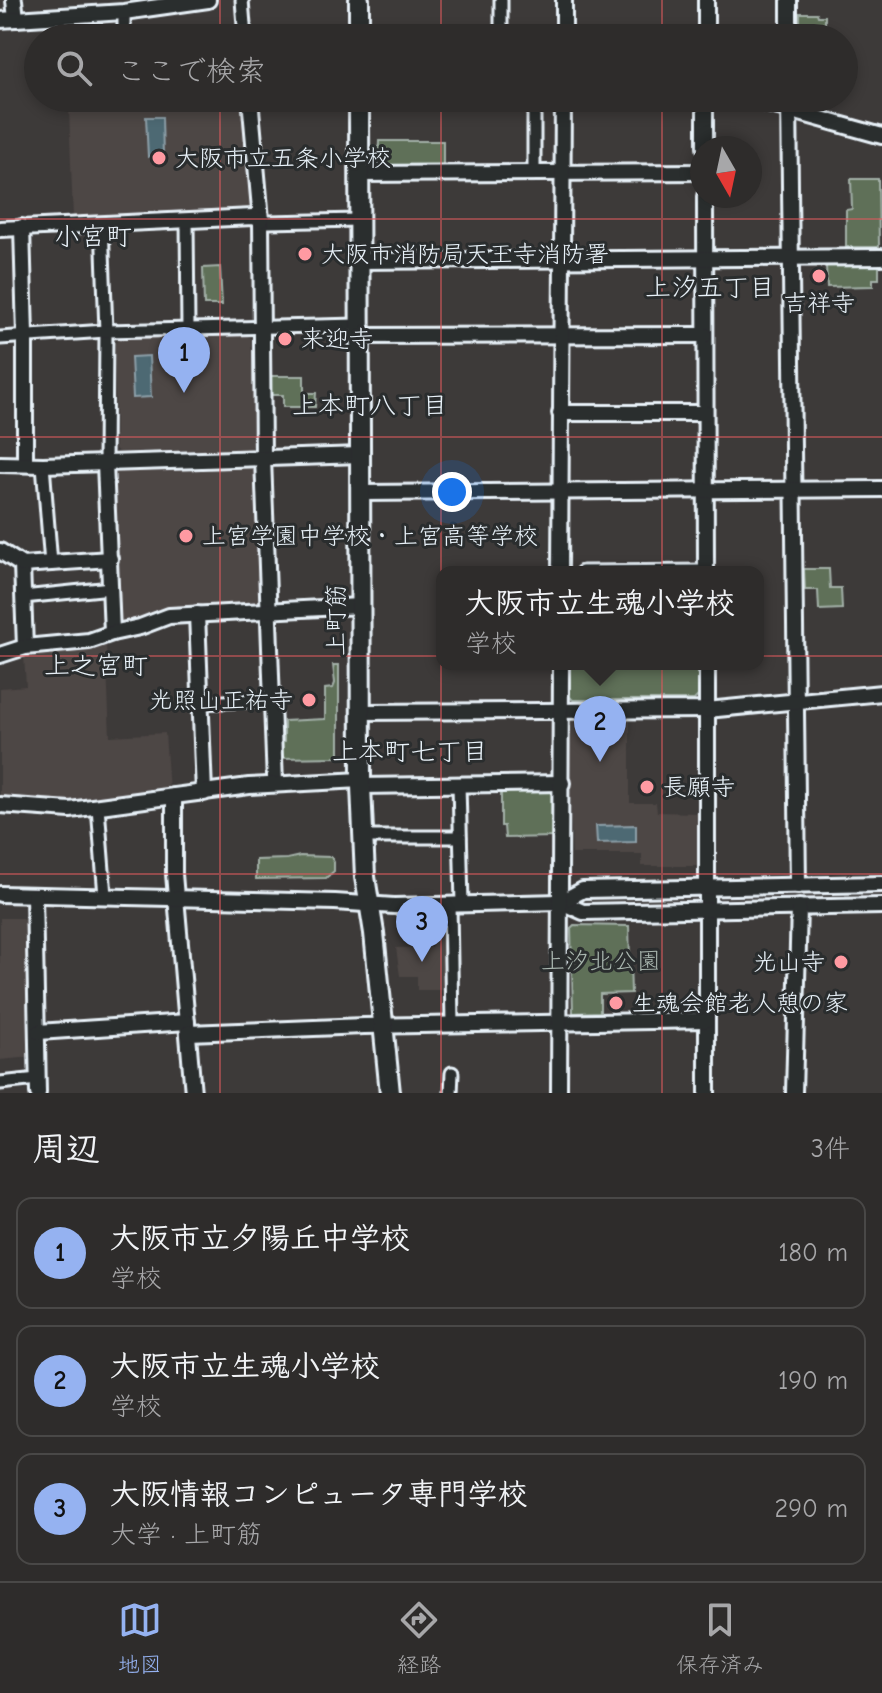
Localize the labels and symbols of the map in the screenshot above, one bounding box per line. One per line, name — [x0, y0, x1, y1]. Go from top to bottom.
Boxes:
north arrow — [690, 136, 762, 208]
place label: 大阪市立五条小学校 — [175, 144, 391, 172]
marker: 大阪市立五条小学校 — [150, 149, 168, 167]
district label: 小宮町 — [54, 222, 132, 252]
place label: 大阪市消防局天王寺消防署 — [321, 240, 609, 268]
marker: 大阪市消防局天王寺消防署 — [296, 245, 314, 263]
marker: 吉祥寺 — [810, 267, 828, 285]
district label: 上汐五丁目 — [645, 273, 775, 303]
place label: 吉祥寺 — [783, 289, 855, 317]
place label: 来迎寺 — [301, 325, 373, 353]
pin: 1 — [158, 327, 210, 393]
marker: 来迎寺 — [276, 330, 294, 348]
district label: 上本町八丁目 — [292, 391, 448, 421]
your location — [432, 472, 472, 512]
place label: 上宮学園中学校・上宮高等学校 — [202, 522, 538, 550]
marker: 上宮学園中学校・上宮高等学校 — [177, 527, 195, 545]
street label: 上町筋 — [322, 584, 350, 656]
district label: 上之宮町 — [44, 651, 148, 681]
place label: 光照山正祐寺 — [149, 686, 293, 714]
marker: 光照山正祐寺 — [300, 691, 318, 709]
pin: 2 — [574, 696, 626, 762]
district label: 上本町七丁目 — [332, 737, 488, 767]
place label: 長願寺 — [663, 773, 735, 801]
marker: 長願寺 — [638, 778, 656, 796]
pin: 3 — [396, 896, 448, 962]
park label: 上汐北公園 — [541, 947, 661, 975]
place label: 光山寺 — [753, 948, 825, 976]
marker: 光山寺 — [832, 953, 850, 971]
place label: 生魂会館老人憩の家 — [632, 989, 848, 1017]
marker: 生魂会館老人憩の家 — [607, 994, 625, 1012]

